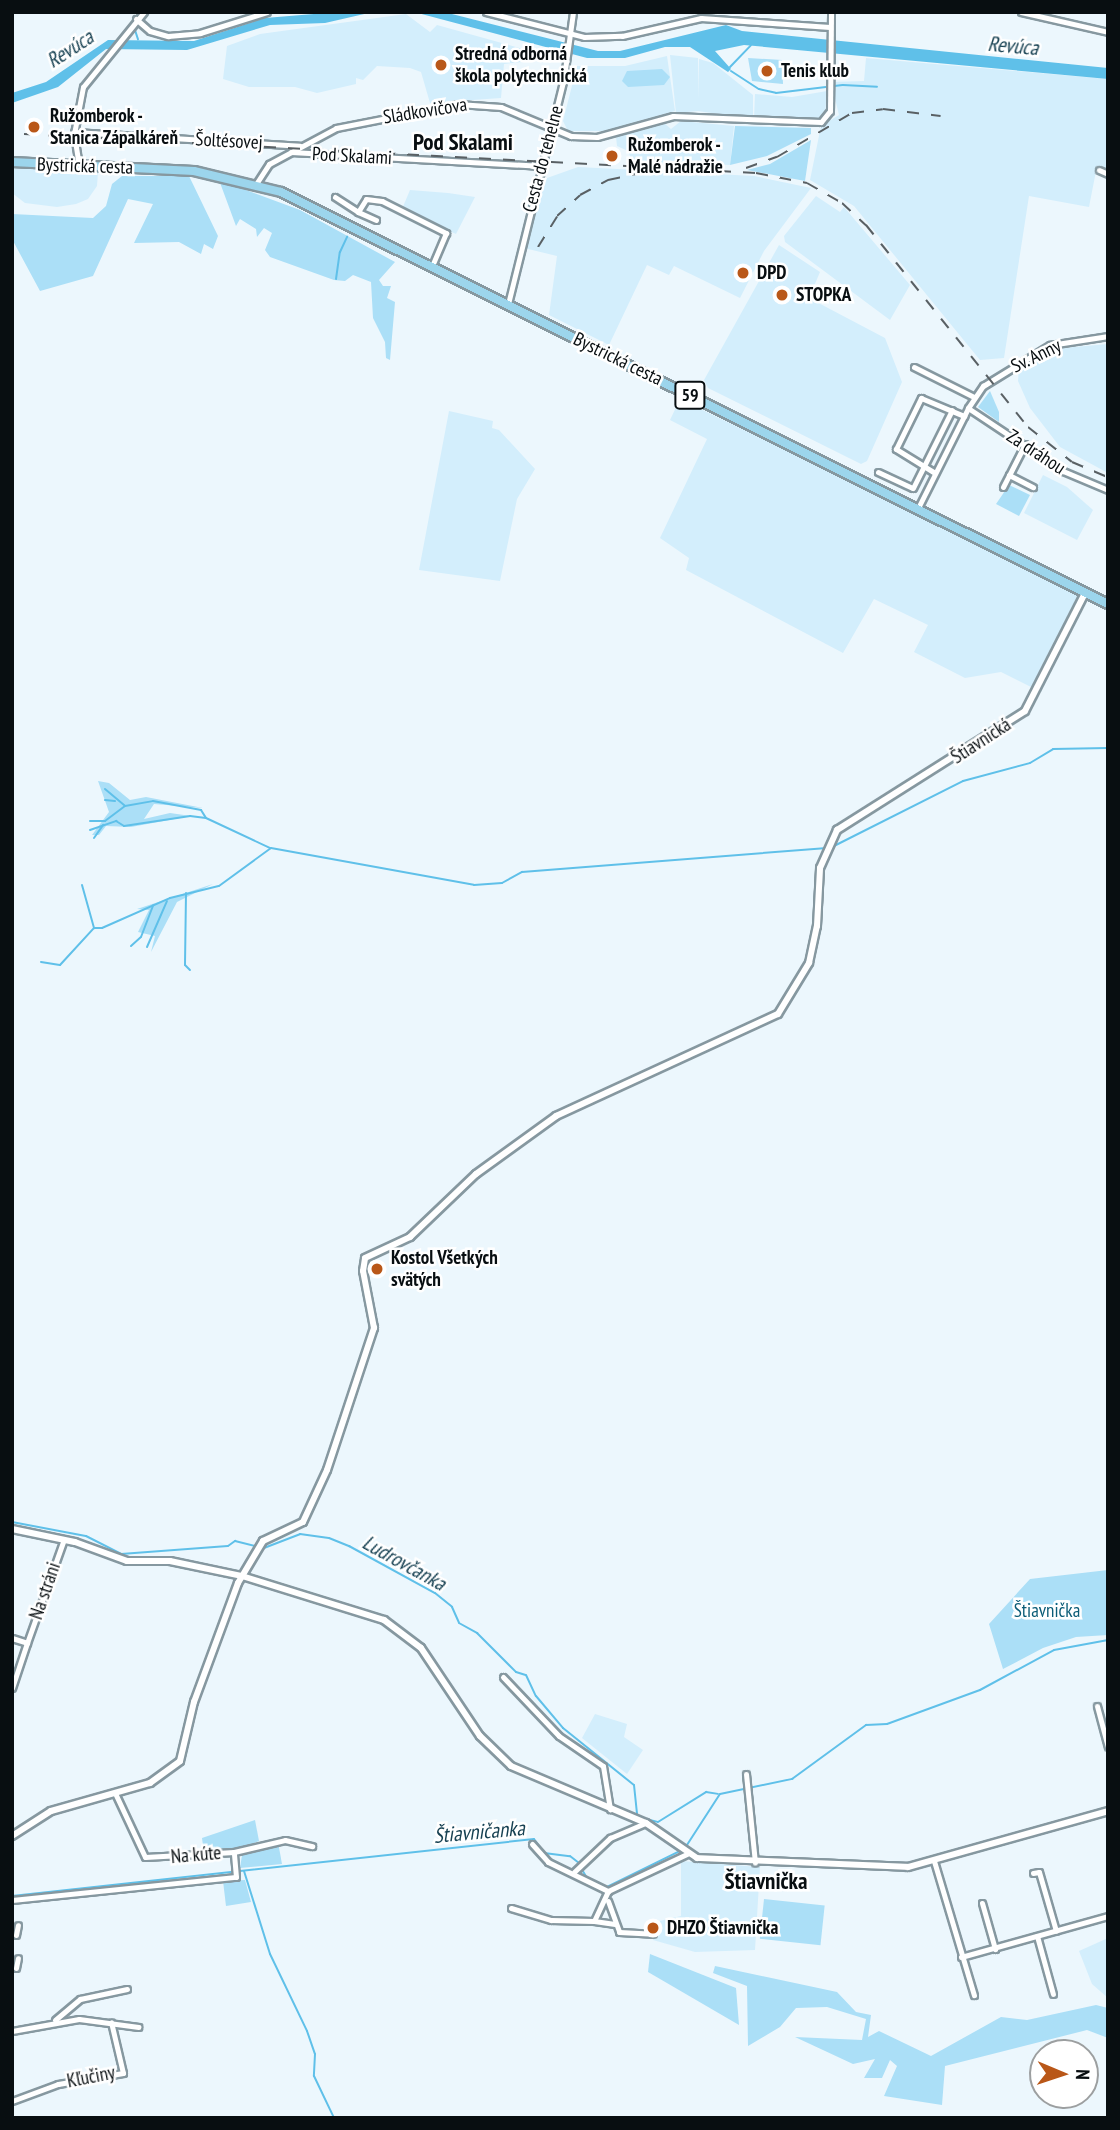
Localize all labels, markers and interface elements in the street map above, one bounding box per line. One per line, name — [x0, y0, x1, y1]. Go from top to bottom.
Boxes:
water label: Revúca — [42, 25, 98, 73]
water label: Revúca — [987, 31, 1039, 61]
place label: Stredná odborná škola polytechnická — [455, 43, 587, 87]
marker: Stredná odborná škola polytechnická — [433, 57, 449, 73]
place label: Tenis klub — [781, 60, 849, 82]
marker: Tenis klub — [759, 63, 775, 79]
street label: Sládkovičova — [381, 93, 469, 129]
street label: Cesta do tehelne — [518, 103, 568, 215]
place label: Ružomberok - Stanica Zápalkáreň — [50, 105, 178, 149]
marker: Ružomberok - Stanica Zápalkáreň — [24, 117, 44, 137]
street label: Šoltésovej — [195, 128, 263, 154]
district label: Pod Skalami — [413, 128, 513, 156]
place label: Ružomberok - Malé nádražie — [628, 134, 723, 178]
street label: Pod Skalami — [311, 143, 393, 169]
marker: Ružomberok - Malé nádražie — [602, 146, 622, 166]
street label: Bystrická cesta — [36, 153, 134, 179]
place label: DPD — [757, 262, 786, 284]
marker: DPD — [735, 265, 751, 281]
place label: STOPKA — [796, 284, 851, 306]
marker: STOPKA — [774, 287, 790, 303]
street label: Bystrická cesta — [570, 328, 666, 390]
street label: Sv. Anny — [1006, 334, 1066, 378]
road number: 59 — [674, 380, 706, 410]
street label: Za dráhou — [1002, 425, 1070, 479]
street label: Štiavnická — [947, 713, 1015, 769]
place label: Kostol Všetkých svätých — [391, 1247, 498, 1291]
marker: Kostol Všetkých svätých — [369, 1261, 385, 1277]
water label: Ludrovčanka — [358, 1530, 450, 1596]
street label: Na stráni — [25, 1560, 65, 1622]
park label: Štiavnička — [1014, 1600, 1080, 1622]
water label: Štiavničanka — [432, 1815, 526, 1849]
street label: Na kúte — [170, 1841, 222, 1869]
district label: Štiavnička — [724, 1867, 808, 1895]
place label: DHZO Štiavnička — [667, 1917, 778, 1939]
marker: DHZO Štiavnička — [645, 1920, 661, 1936]
north arrow — [1029, 2039, 1099, 2109]
street label: Kľučiny — [65, 2061, 117, 2093]
text: N — [1071, 2069, 1095, 2080]

